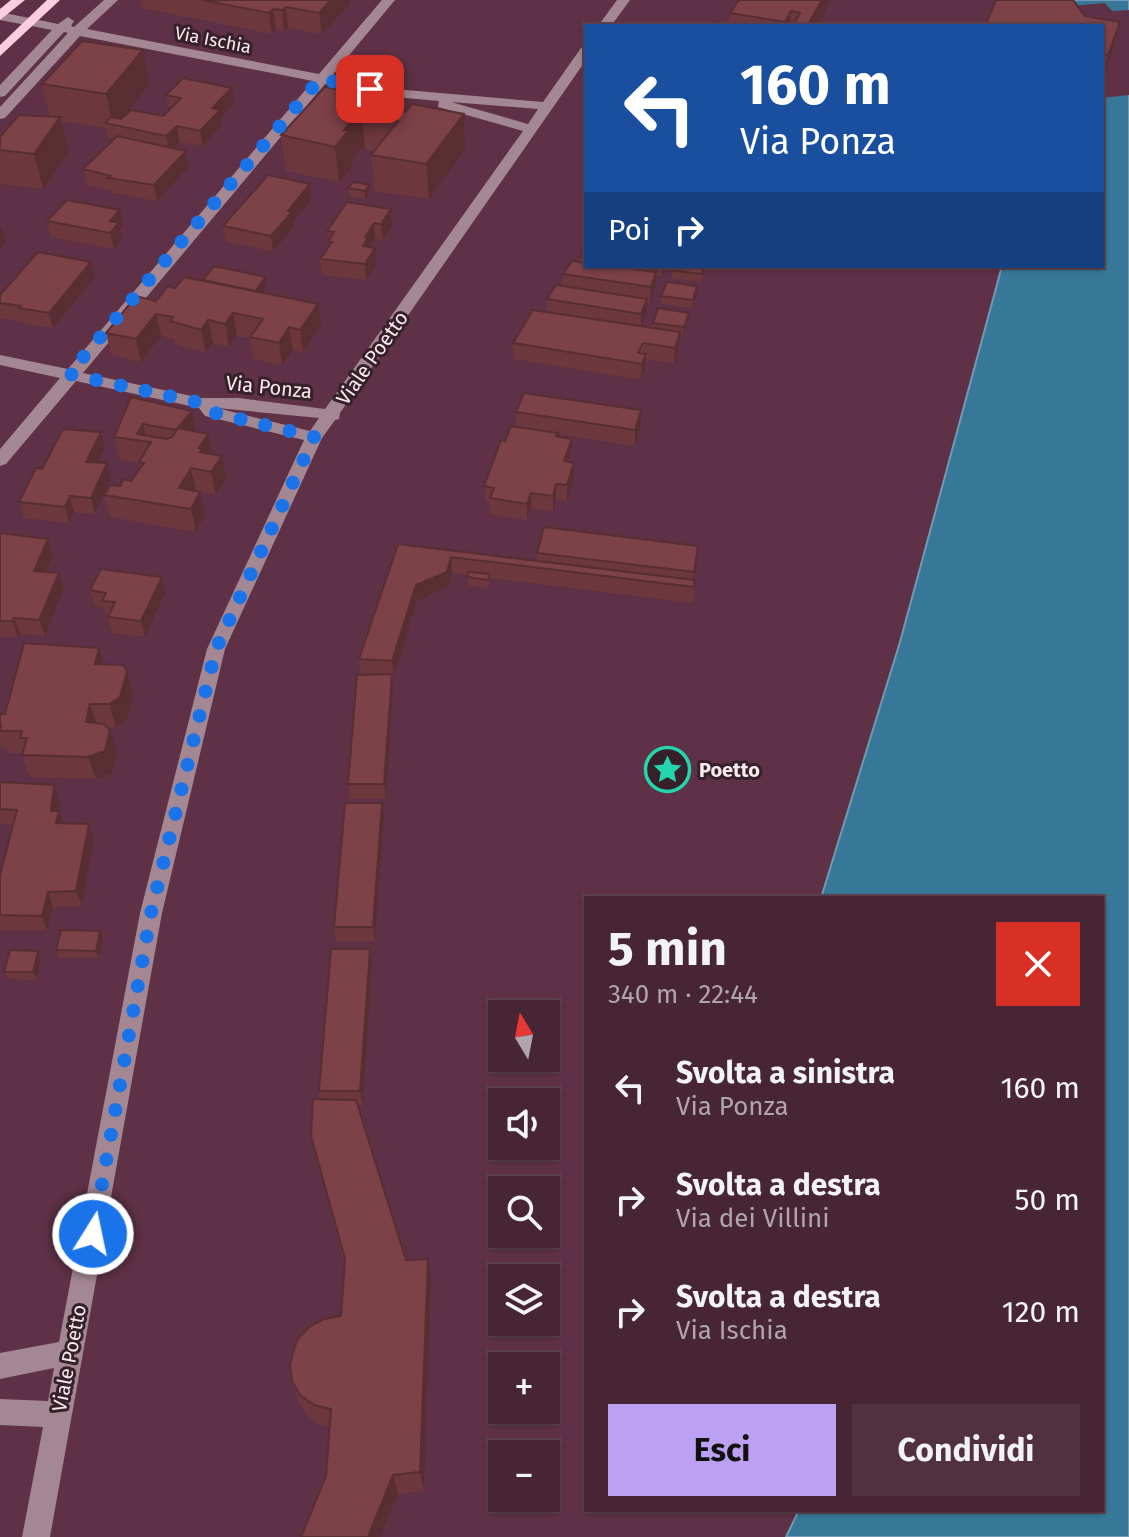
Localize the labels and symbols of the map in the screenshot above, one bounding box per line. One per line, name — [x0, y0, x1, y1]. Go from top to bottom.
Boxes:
street label: Via Ischia — [173, 22, 253, 58]
pin — [336, 55, 404, 123]
street label: Viale Poetto — [331, 307, 413, 409]
street label: Via Ponza — [225, 371, 313, 403]
place icon: Poetto — [644, 746, 692, 794]
place label: Poetto — [699, 758, 760, 782]
north arrow — [488, 1000, 560, 1072]
position arrow — [51, 1192, 135, 1276]
street label: Viale Poetto — [47, 1302, 91, 1414]

